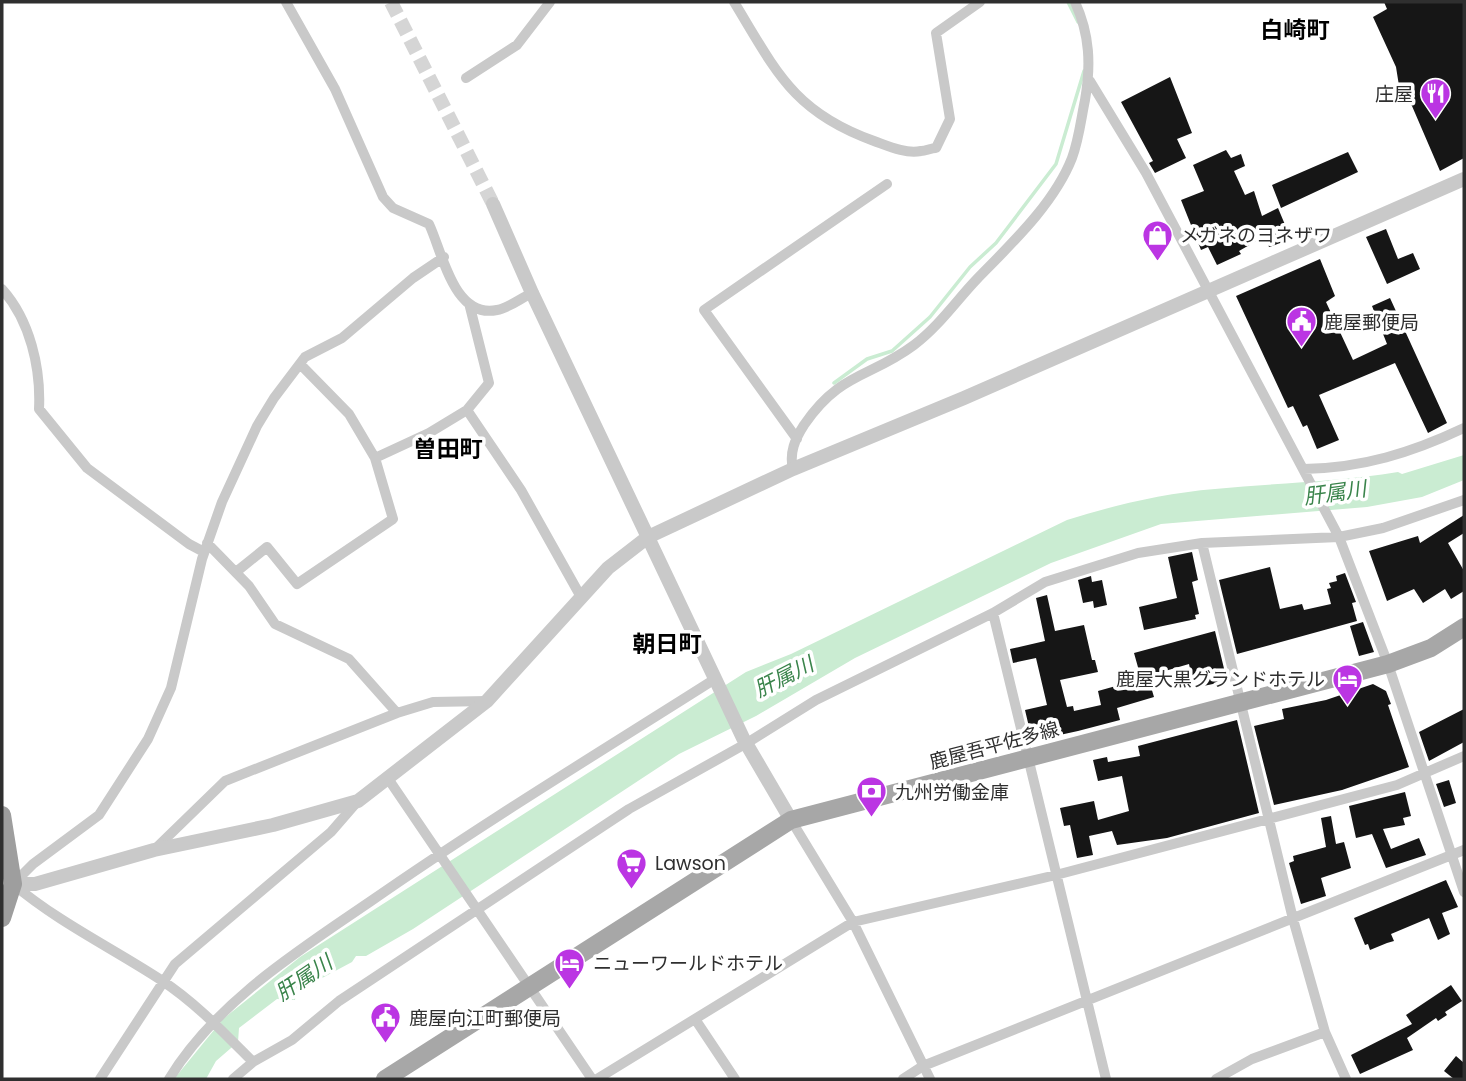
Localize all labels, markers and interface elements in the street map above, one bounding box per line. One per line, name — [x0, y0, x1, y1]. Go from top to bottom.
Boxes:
district label: 白崎町 — [1261, 14, 1330, 46]
restaurant icon: 庄屋 — [1419, 77, 1453, 121]
place label: 庄屋 — [1375, 81, 1413, 108]
shop icon: メガネのヨネザワ — [1140, 218, 1174, 262]
place label: メガネのヨネザワ — [1180, 222, 1332, 249]
public building icon: 鹿屋郵便局 — [1284, 305, 1318, 349]
place label: 鹿屋郵便局 — [1324, 309, 1419, 336]
district label: 曽田町 — [414, 433, 483, 465]
water label: 肝属川 — [1302, 473, 1370, 511]
district label: 朝日町 — [633, 628, 702, 660]
water label: 肝属川 — [749, 648, 820, 704]
hotel icon: 鹿屋大黒グランドホテル — [1331, 662, 1365, 706]
place label: 鹿屋大黒グランドホテル — [1116, 666, 1325, 693]
street label: 鹿屋吾平佐多線 — [926, 715, 1062, 776]
bank icon: 九州労働金庫 — [855, 775, 889, 819]
place label: 九州労働金庫 — [895, 779, 1009, 806]
supermarket icon: Lawson — [615, 846, 649, 890]
place label: Lawson — [655, 850, 726, 877]
hotel icon: ニューワールドホテル — [553, 946, 587, 990]
water label: 肝属川 — [269, 947, 340, 1007]
place label: ニューワールドホテル — [593, 950, 783, 977]
public building icon: 鹿屋向江町郵便局 — [369, 1001, 403, 1045]
place label: 鹿屋向江町郵便局 — [409, 1005, 561, 1032]

